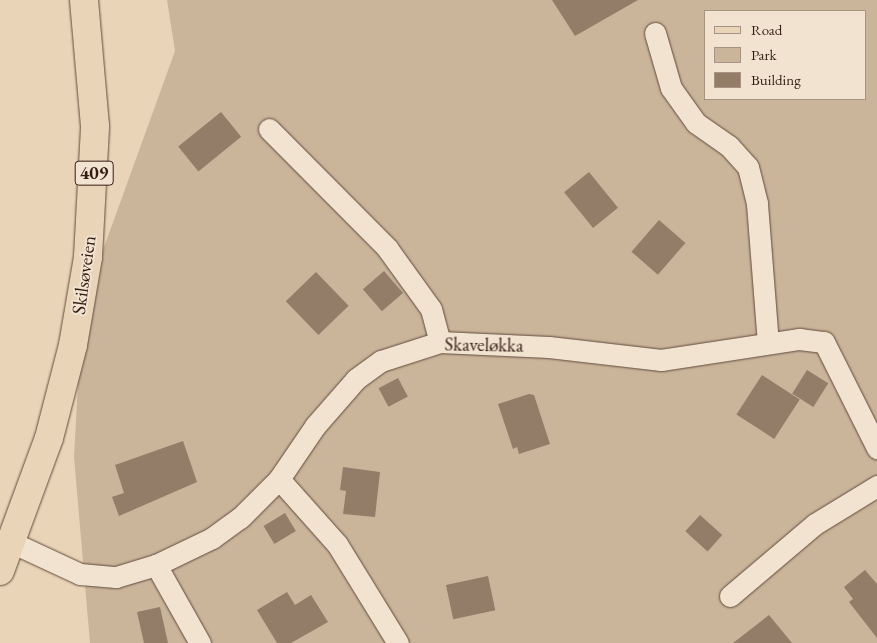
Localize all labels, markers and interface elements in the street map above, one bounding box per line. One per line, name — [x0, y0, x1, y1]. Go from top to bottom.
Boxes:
legend — [704, 10, 867, 100]
text: Road — [751, 20, 782, 39]
text: Park — [751, 45, 777, 64]
text: Building — [751, 70, 801, 89]
road number: 409 — [74, 158, 114, 188]
street label: Skilsøveien — [67, 234, 101, 316]
street label: Skaveløkka — [444, 333, 524, 357]

